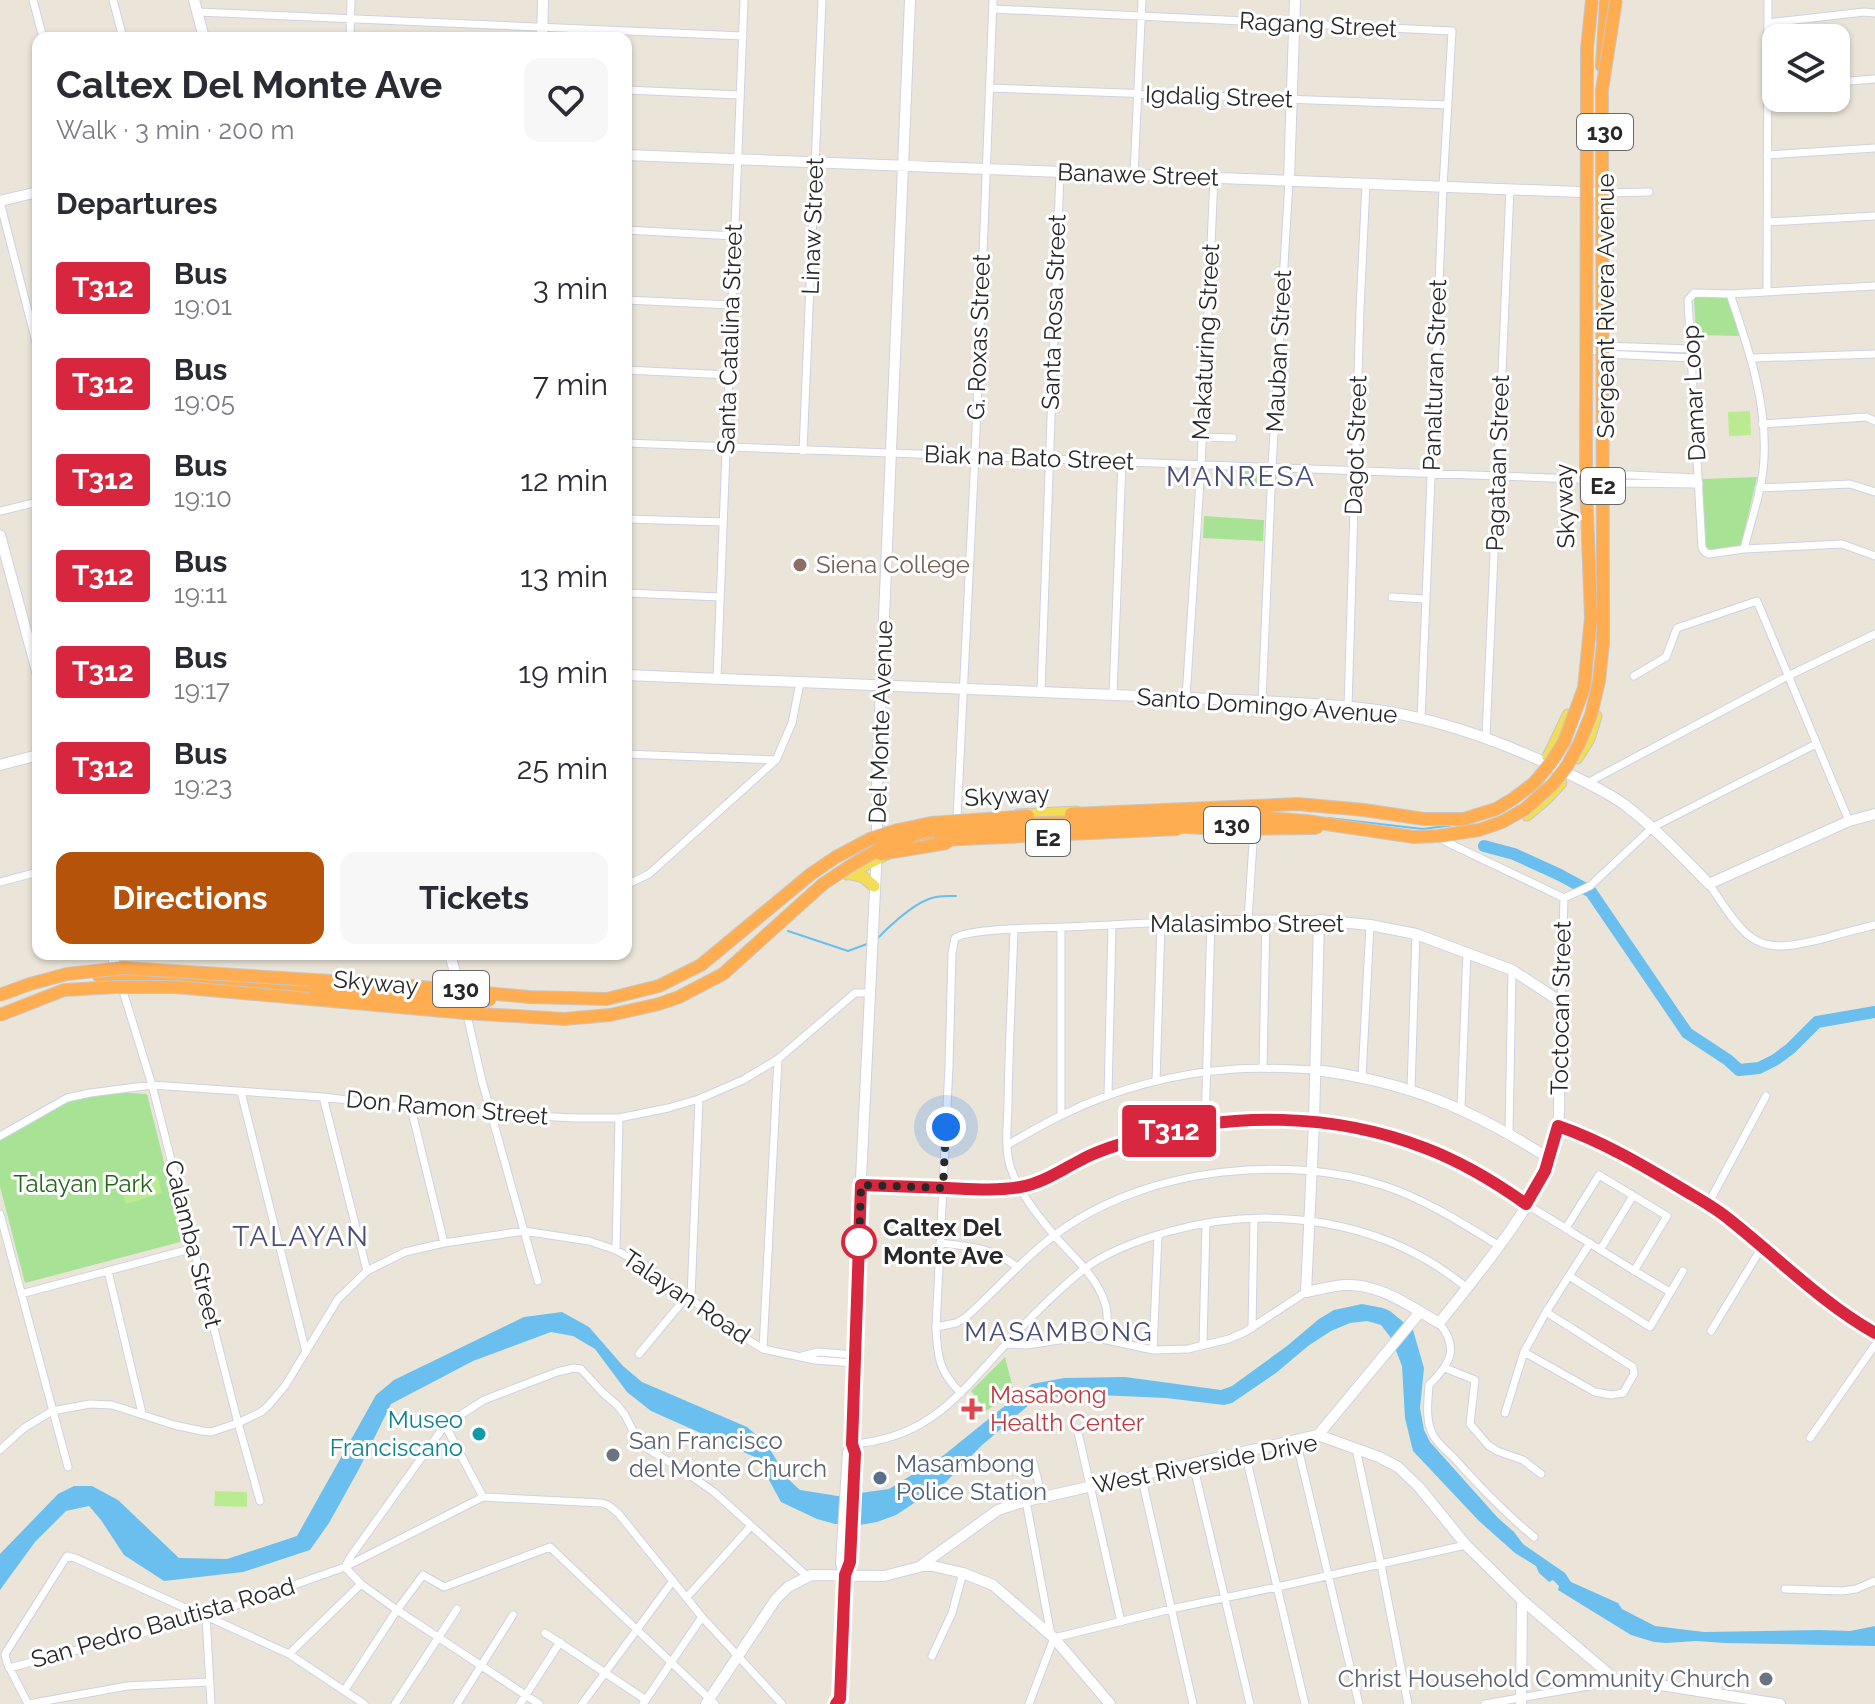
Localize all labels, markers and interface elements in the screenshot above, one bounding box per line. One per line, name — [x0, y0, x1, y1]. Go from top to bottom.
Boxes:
street label: Ragang Street — [1238, 6, 1398, 43]
map controls — [1762, 24, 1850, 112]
button: layers — [1762, 24, 1850, 112]
button: heart — [524, 58, 608, 142]
text: Caltex Del Monte Ave — [56, 62, 442, 107]
street label: Igdalig Street — [1145, 79, 1293, 114]
road number: 130 — [1577, 114, 1633, 150]
text: Walk · 3 min · 200 m — [56, 115, 294, 145]
street label: Linaw Street — [796, 157, 829, 295]
street label: Banawe Street — [1057, 157, 1219, 192]
street label: Sergeant Rivera Avenue — [1591, 173, 1620, 439]
text: Departures — [56, 186, 218, 221]
street label: Santa Rosa Street — [1036, 214, 1071, 410]
street label: Santa Catalina Street — [711, 223, 748, 455]
street label: Makaturing Street — [1186, 243, 1225, 441]
street label: G. Roxas Street — [961, 253, 996, 421]
text: Bus — [174, 256, 227, 291]
street label: Mauban Street — [1260, 269, 1297, 433]
text: T312 — [72, 271, 134, 304]
text: 3 min — [533, 271, 608, 306]
street label: Panalturan Street — [1417, 279, 1452, 471]
text: 19:01 — [174, 291, 232, 321]
street label: Damar Loop — [1675, 324, 1712, 462]
text: Bus — [174, 352, 227, 387]
text: T312 — [72, 367, 134, 400]
text: 7 min — [533, 367, 608, 402]
street label: Pagataan Street — [1480, 374, 1515, 552]
street label: Dagot Street — [1339, 375, 1372, 515]
text: 19:05 — [174, 387, 235, 417]
street label: Biak na Bato Street — [924, 439, 1134, 476]
text: Bus — [174, 448, 227, 483]
district label: MANRESA — [1166, 460, 1316, 493]
text: T312 — [72, 463, 134, 496]
text: 12 min — [520, 463, 608, 498]
street label: Skyway — [1549, 463, 1580, 549]
road number: E2 — [1581, 468, 1625, 504]
text: 19:10 — [174, 483, 232, 513]
text: Bus — [174, 544, 227, 579]
place label: Siena College — [816, 550, 970, 579]
marker: Siena College — [791, 556, 809, 574]
text: T312 — [72, 559, 134, 592]
text: 13 min — [520, 559, 608, 594]
text: 19:11 — [174, 579, 227, 609]
street label: Del Monte Avenue — [862, 620, 899, 824]
text: Bus — [174, 640, 227, 675]
text: T312 — [72, 655, 134, 688]
text: 19 min — [518, 655, 608, 690]
text: 19:17 — [174, 675, 230, 705]
street label: Santo Domingo Avenue — [1136, 682, 1398, 729]
text: Bus — [174, 736, 227, 771]
text: T312 — [72, 751, 134, 784]
text: 25 min — [517, 751, 608, 786]
text: 19:23 — [174, 771, 232, 801]
street label: Skyway — [964, 779, 1050, 812]
road number: 130 — [1204, 807, 1260, 843]
road number: E2 — [1026, 820, 1070, 856]
button: Directions — [56, 852, 324, 944]
button: Tickets — [340, 852, 608, 944]
street label: Malasimbo Street — [1150, 909, 1344, 938]
street label: Toctocan Street — [1544, 921, 1577, 1095]
street label: Skyway — [332, 964, 420, 1001]
road number: 130 — [433, 971, 489, 1007]
street label: Don Ramon Street — [345, 1084, 549, 1131]
line badge: T312 — [1113, 1105, 1225, 1157]
your location — [926, 1107, 966, 1147]
text: T312 — [1138, 1114, 1200, 1147]
street label: Calamba Street — [159, 1157, 228, 1331]
park label: Talayan Park — [13, 1169, 153, 1198]
place label: Caltex Del Monte Ave — [883, 1213, 1003, 1270]
district label: TALAYAN — [232, 1220, 370, 1253]
marker: Caltex Del Monte Ave — [842, 1225, 876, 1259]
street label: Talayan Road — [617, 1243, 756, 1350]
district label: MASAMBONG — [964, 1317, 1154, 1347]
place label: Masabong Health Center — [990, 1380, 1145, 1437]
marker: Masabong Health Center — [961, 1398, 983, 1420]
place label: Museo Franciscano — [330, 1405, 463, 1462]
marker: Museo Franciscano — [470, 1425, 488, 1443]
place label: San Francisco del Monte Church — [629, 1426, 827, 1483]
street label: West Riverside Drive — [1090, 1428, 1320, 1500]
marker: San Francisco del Monte Church — [604, 1446, 622, 1464]
place label: Masambong Police Station — [896, 1449, 1047, 1506]
marker: Masambong Police Station — [871, 1469, 889, 1487]
street label: San Pedro Bautista Road — [28, 1571, 298, 1674]
place label: Christ Household Community Church — [1338, 1664, 1750, 1693]
marker: Christ Household Community Church — [1757, 1670, 1775, 1688]

